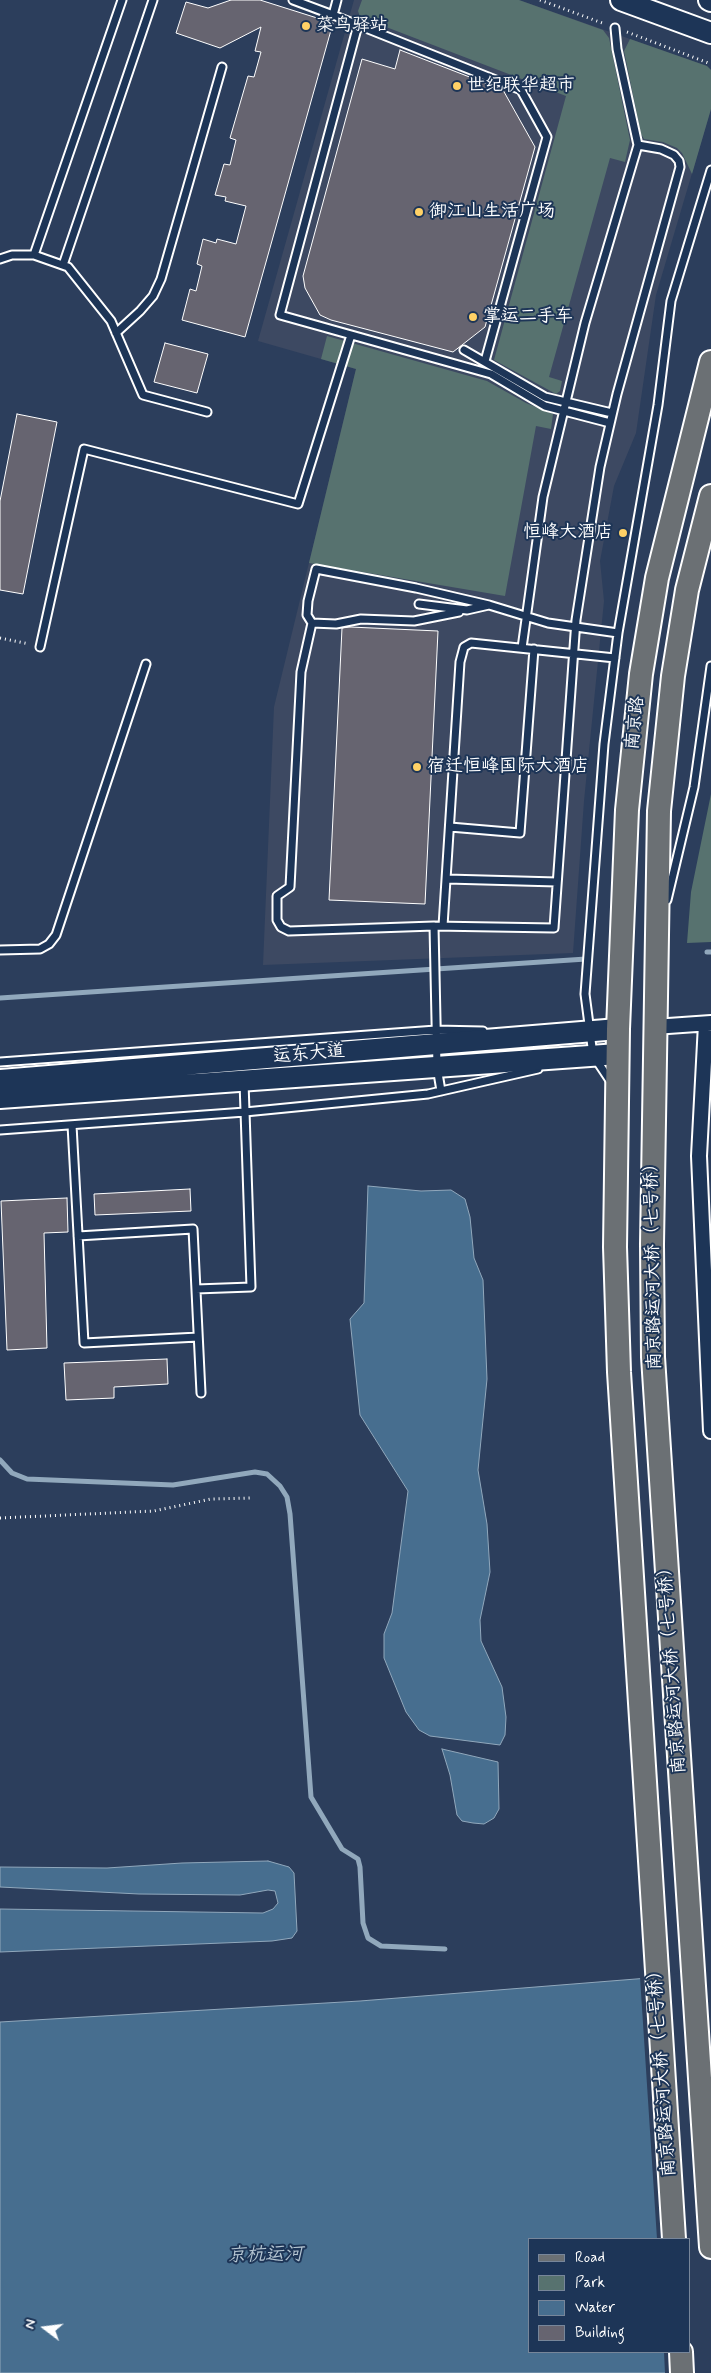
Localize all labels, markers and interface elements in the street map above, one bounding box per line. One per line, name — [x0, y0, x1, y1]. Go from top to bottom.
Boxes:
place label: 菜鸟驿站 — [316, 15, 388, 37]
marker: 菜鸟驿站 — [300, 20, 312, 32]
place label: 世纪联华超市 — [467, 75, 575, 97]
marker: 世纪联华超市 — [451, 80, 463, 92]
place label: 御江山生活广场 — [429, 201, 555, 223]
marker: 御江山生活广场 — [413, 206, 425, 218]
place label: 掌运二手车 — [483, 306, 573, 328]
marker: 掌运二手车 — [467, 311, 479, 323]
place label: 恒峰大酒店 — [523, 522, 613, 544]
marker: 恒峰大酒店 — [617, 527, 629, 539]
street label: 南京路 — [622, 695, 650, 751]
place label: 宿迁恒峰国际大酒店 — [427, 756, 589, 778]
marker: 宿迁恒峰国际大酒店 — [411, 761, 423, 773]
street label: 运东大道 — [272, 1041, 346, 1069]
street label: 南京路运河大桥（七号桥） — [641, 1154, 667, 1370]
street label: 南京路运河大桥（七号桥） — [655, 1558, 691, 1774]
street label: 南京路运河大桥（七号桥） — [645, 1961, 681, 2177]
legend — [528, 2238, 691, 2353]
water label: 京杭运河 — [227, 2244, 303, 2268]
text: Road — [575, 2248, 605, 2268]
text: Park — [575, 2273, 605, 2293]
text: Water — [575, 2298, 615, 2318]
north arrow — [20, 2303, 70, 2353]
text: N — [21, 2317, 40, 2331]
text: Building — [575, 2323, 625, 2343]

